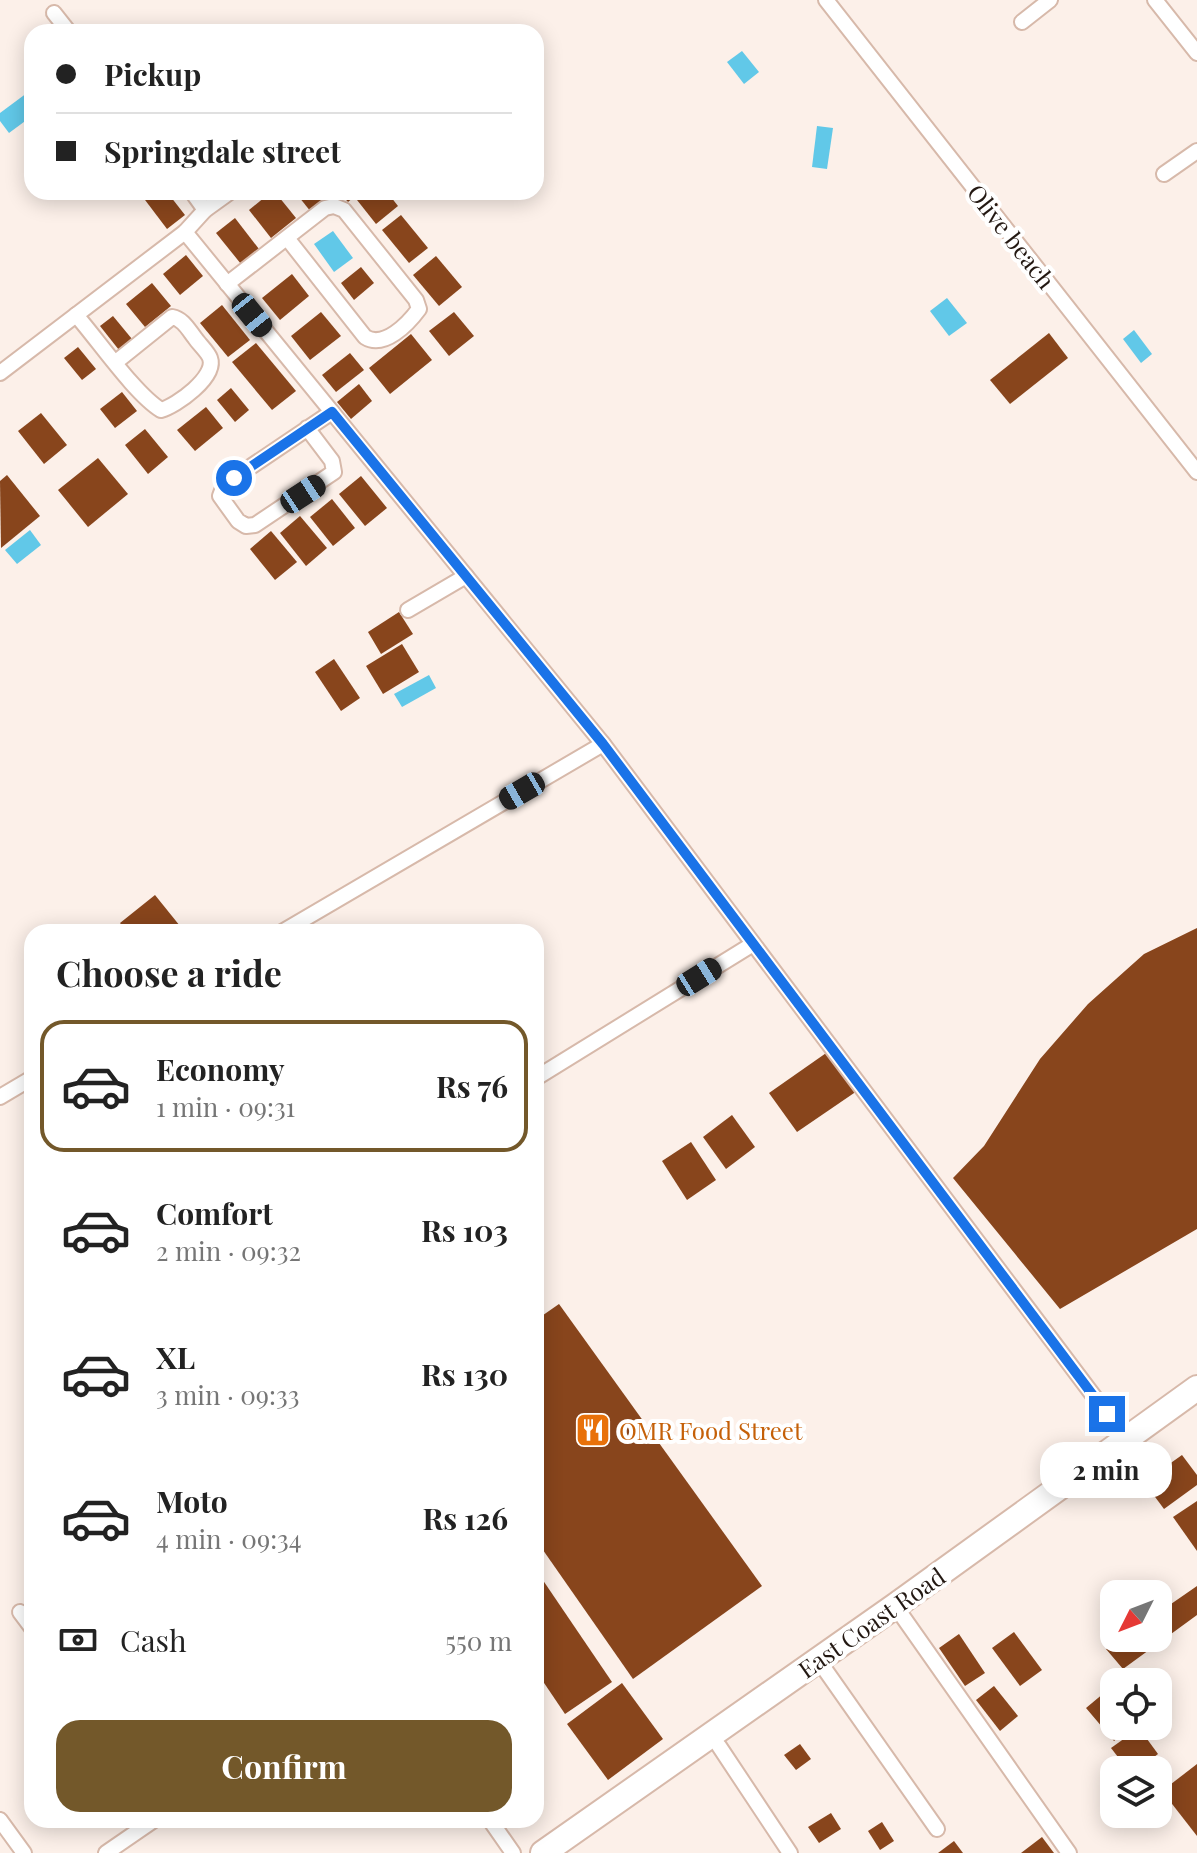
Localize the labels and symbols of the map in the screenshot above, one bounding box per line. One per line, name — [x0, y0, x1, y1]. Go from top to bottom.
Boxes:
street label: Olive beach — [961, 177, 1063, 295]
car — [228, 289, 276, 341]
route start — [216, 460, 252, 496]
car — [276, 471, 330, 517]
car — [495, 769, 549, 813]
car — [672, 954, 726, 1000]
route end — [1089, 1396, 1125, 1432]
restaurant icon: OMR Food Street — [574, 1411, 612, 1449]
place label: OMR Food Street — [619, 1414, 803, 1446]
callout: 2 min — [1041, 1442, 1173, 1498]
street label: East Coast Road — [791, 1559, 951, 1685]
north arrow — [1100, 1580, 1172, 1652]

